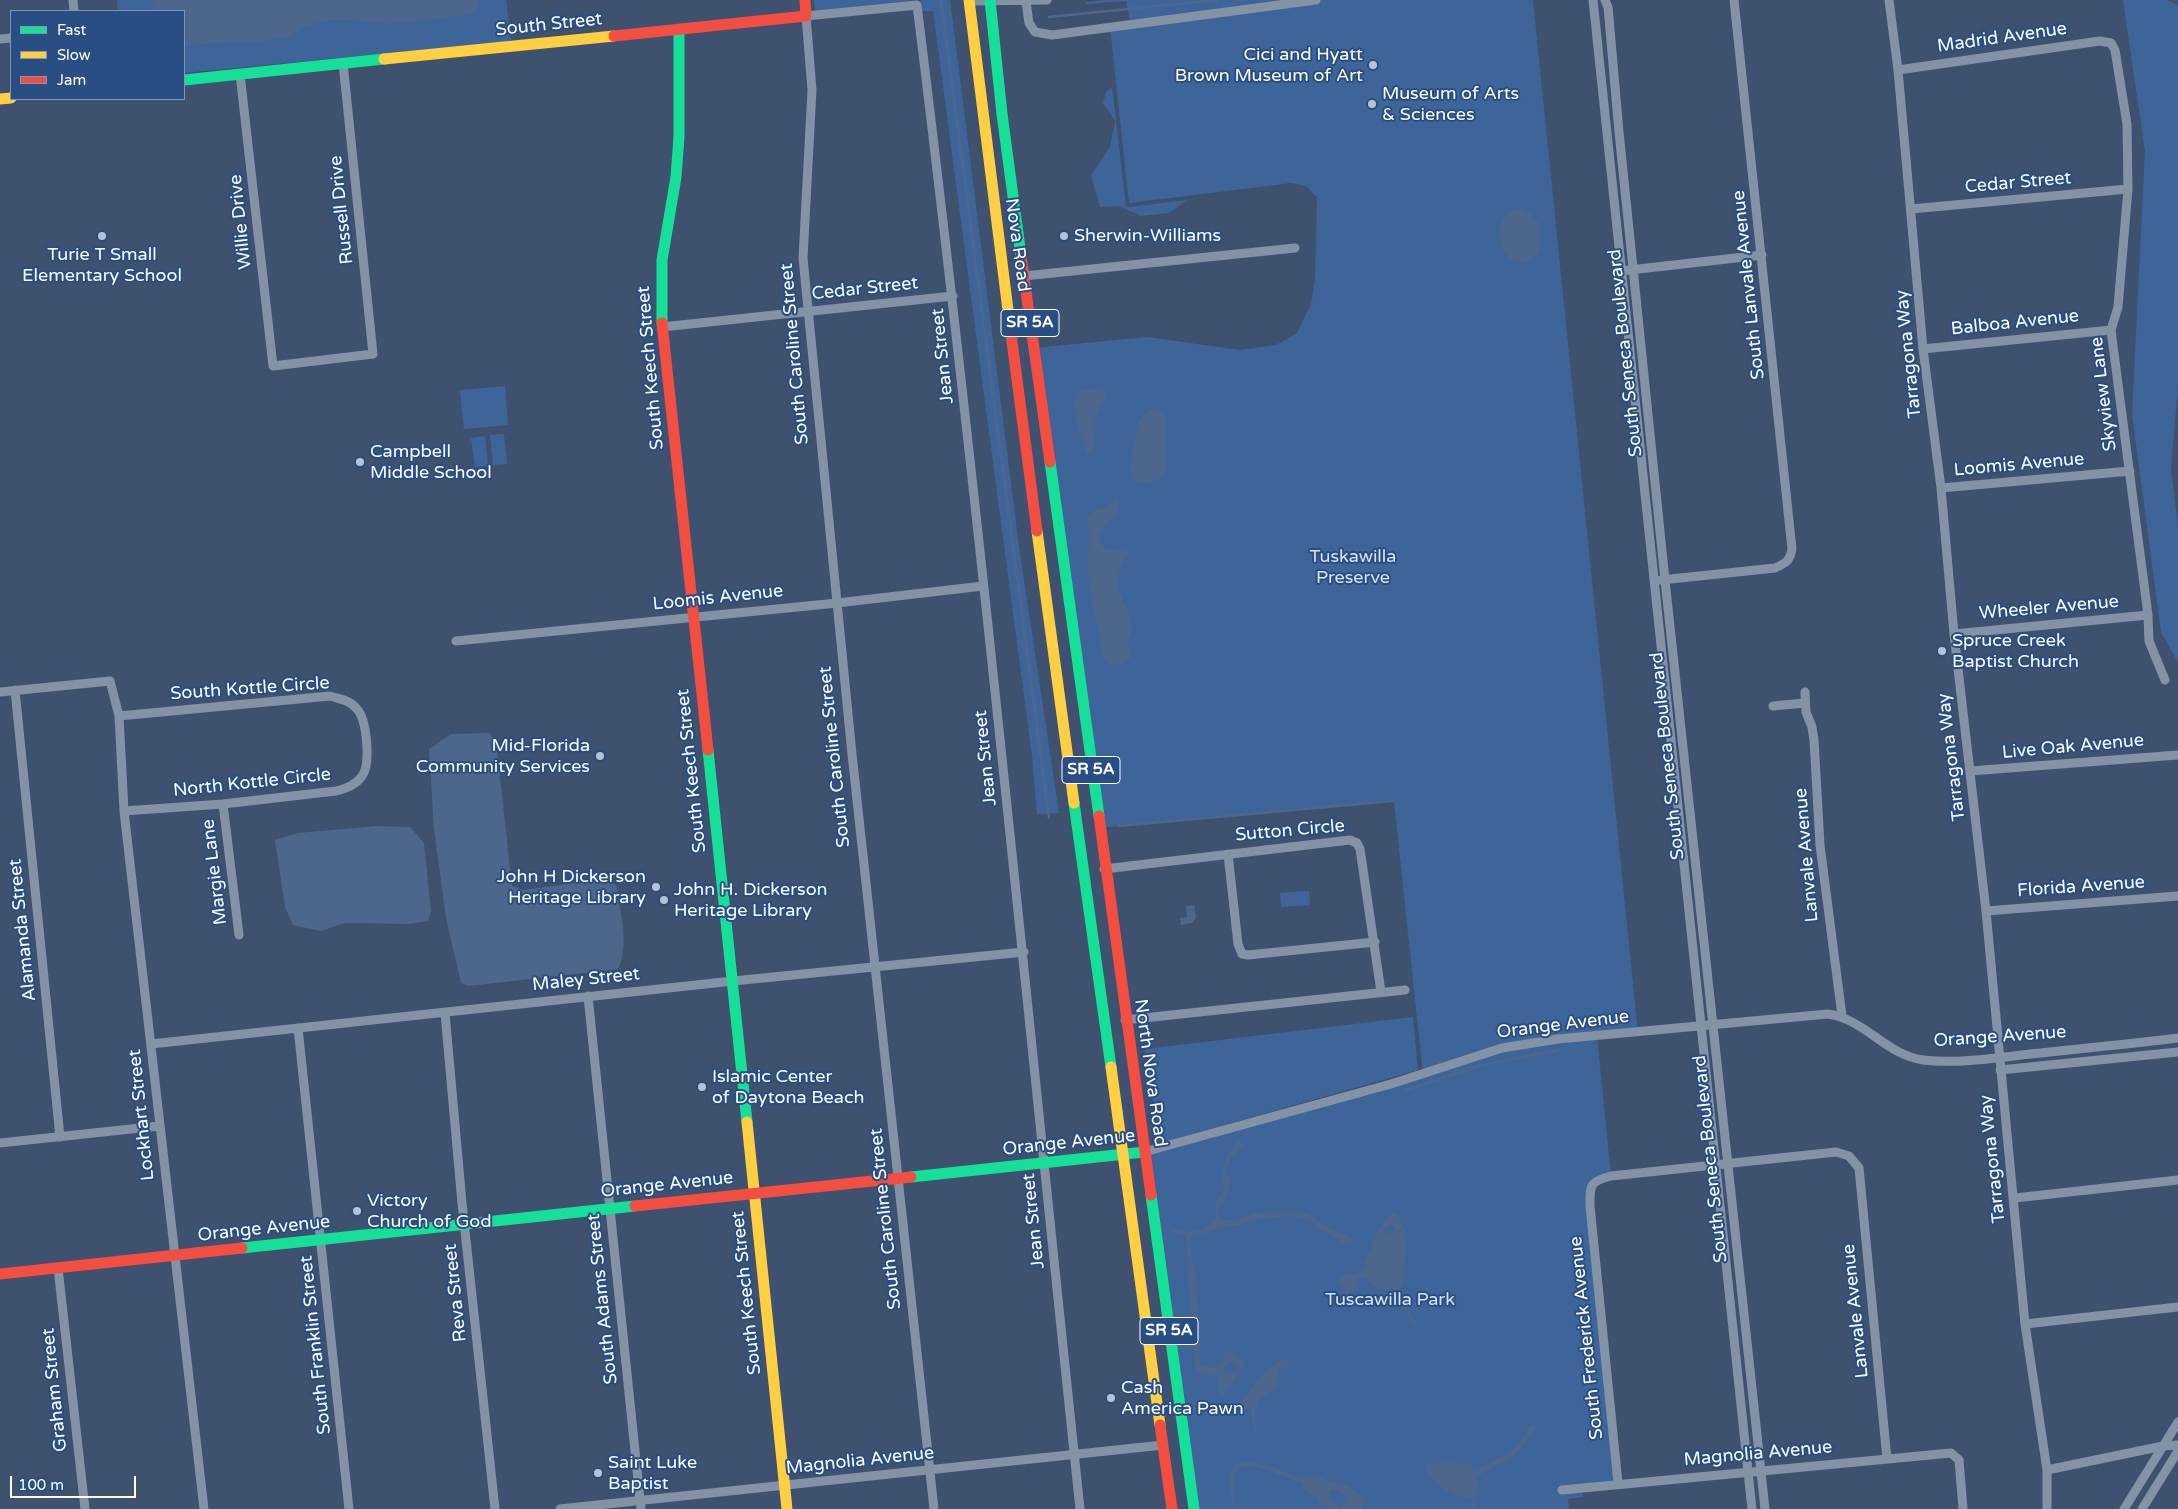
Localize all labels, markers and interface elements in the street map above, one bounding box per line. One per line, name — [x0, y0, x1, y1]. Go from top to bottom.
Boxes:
street label: South Street — [495, 9, 603, 41]
legend — [10, 10, 185, 100]
street label: Madrid Avenue — [1936, 18, 2068, 58]
text: Fast — [57, 21, 86, 39]
place label: Cici and Hyatt Brown Museum of Art — [1175, 44, 1363, 86]
text: Slow — [57, 46, 91, 64]
marker: Cici and Hyatt Brown Museum of Art — [1367, 59, 1379, 71]
text: Jam — [57, 71, 86, 89]
place label: Museum of Arts & Sciences — [1382, 83, 1519, 126]
marker: Museum of Arts & Sciences — [1366, 98, 1378, 110]
street label: Russell Drive — [326, 155, 358, 265]
street label: Cedar Street — [1964, 168, 2072, 198]
street label: Willie Drive — [225, 174, 257, 270]
street label: South Lanvale Avenue — [1728, 189, 1770, 381]
street label: Nova Road — [1000, 197, 1034, 293]
place label: Sherwin-Williams — [1074, 225, 1221, 247]
marker: Turie T Small Elementary School — [96, 230, 108, 242]
marker: Sherwin-Williams — [1058, 230, 1070, 242]
place label: Turie T Small Elementary School — [22, 244, 182, 286]
street label: South Seneca Boulevard — [1604, 248, 1648, 458]
street label: South Caroline Street — [776, 262, 814, 446]
street label: Cedar Street — [811, 273, 919, 305]
street label: South Keech Street — [633, 285, 669, 451]
street label: Tarragona Way — [1892, 289, 1926, 419]
street label: Balboa Avenue — [1950, 306, 2080, 340]
street label: Jean Street — [927, 307, 959, 405]
road number: SR 5A — [1001, 309, 1059, 336]
street label: Skyview Lane — [2086, 336, 2122, 452]
place label: Campbell Middle School — [370, 441, 492, 484]
street label: Loomis Avenue — [1953, 449, 2085, 481]
marker: Campbell Middle School — [354, 456, 366, 468]
park label: Tuskawilla Preserve — [1310, 546, 1396, 588]
street label: Loomis Avenue — [652, 580, 784, 616]
street label: Wheeler Avenue — [1978, 591, 2120, 625]
place label: Spruce Creek Baptist Church — [1952, 630, 2079, 672]
marker: Spruce Creek Baptist Church — [1936, 645, 1948, 657]
street label: South Seneca Boulevard — [1646, 651, 1690, 861]
street label: South Caroline Street — [815, 665, 855, 849]
street label: South Kottle Circle — [170, 673, 330, 705]
street label: South Keech Street — [673, 688, 711, 854]
street label: Tarragona Way — [1933, 692, 1971, 822]
street label: Jean Street — [970, 709, 1002, 807]
street label: Live Oak Avenue — [2001, 730, 2145, 764]
place label: Mid-Florida Community Services — [416, 735, 590, 778]
marker: Mid-Florida Community Services — [594, 750, 606, 762]
road number: SR 5A — [1062, 756, 1120, 784]
street label: North Kottle Circle — [172, 764, 332, 802]
street label: Lanvale Avenue — [1790, 787, 1824, 923]
street label: Sutton Circle — [1234, 815, 1346, 847]
street label: Margie Lane — [198, 818, 232, 926]
street label: Alamanda Street — [5, 858, 41, 1002]
place label: John H Dickerson Heritage Library — [497, 866, 646, 909]
street label: Florida Avenue — [2016, 872, 2146, 902]
place label: John H. Dickerson Heritage Library — [674, 879, 828, 922]
marker: John H Dickerson Heritage Library — [650, 881, 662, 893]
marker: John H. Dickerson Heritage Library — [658, 894, 670, 906]
street label: Maley Street — [531, 964, 641, 996]
street label: North Nova Road — [1129, 998, 1171, 1148]
street label: Orange Avenue — [1496, 1006, 1630, 1044]
street label: Orange Avenue — [1933, 1022, 2067, 1052]
street label: Lockhart Street — [124, 1048, 160, 1182]
street label: South Seneca Boulevard — [1689, 1054, 1733, 1264]
place label: Islamic Center of Daytona Beach — [712, 1066, 864, 1108]
marker: Islamic Center of Daytona Beach — [696, 1081, 708, 1093]
street label: Tarragona Way — [1976, 1094, 2010, 1224]
street label: Orange Avenue — [1002, 1125, 1136, 1161]
street label: South Caroline Street — [866, 1127, 906, 1311]
street label: Orange Avenue — [600, 1167, 734, 1203]
street label: Jean Street — [1018, 1172, 1050, 1270]
place label: Victory Church of God — [367, 1190, 492, 1232]
marker: Victory Church of God — [351, 1205, 363, 1217]
street label: South Keech Street — [728, 1210, 766, 1376]
street label: Orange Avenue — [197, 1211, 331, 1247]
street label: South Adams Street — [583, 1213, 623, 1385]
street label: South Frederick Avenue — [1566, 1235, 1608, 1441]
street label: Reva Street — [440, 1243, 472, 1343]
street label: Lanvale Avenue — [1838, 1243, 1874, 1379]
street label: South Franklin Street — [296, 1254, 336, 1436]
park label: Tuscawilla Park — [1325, 1289, 1455, 1311]
road number: SR 5A — [1140, 1318, 1198, 1344]
street label: Graham Street — [38, 1327, 72, 1453]
place label: Cash America Pawn — [1121, 1377, 1244, 1420]
marker: Cash America Pawn — [1105, 1392, 1117, 1404]
street label: Magnolia Avenue — [1683, 1437, 1833, 1471]
street label: Magnolia Avenue — [785, 1442, 935, 1480]
place label: Saint Luke Baptist — [608, 1452, 697, 1495]
scale bar — [12, 1466, 139, 1498]
marker: Saint Luke Baptist — [592, 1467, 604, 1479]
text: 100 m — [18, 1476, 64, 1494]

